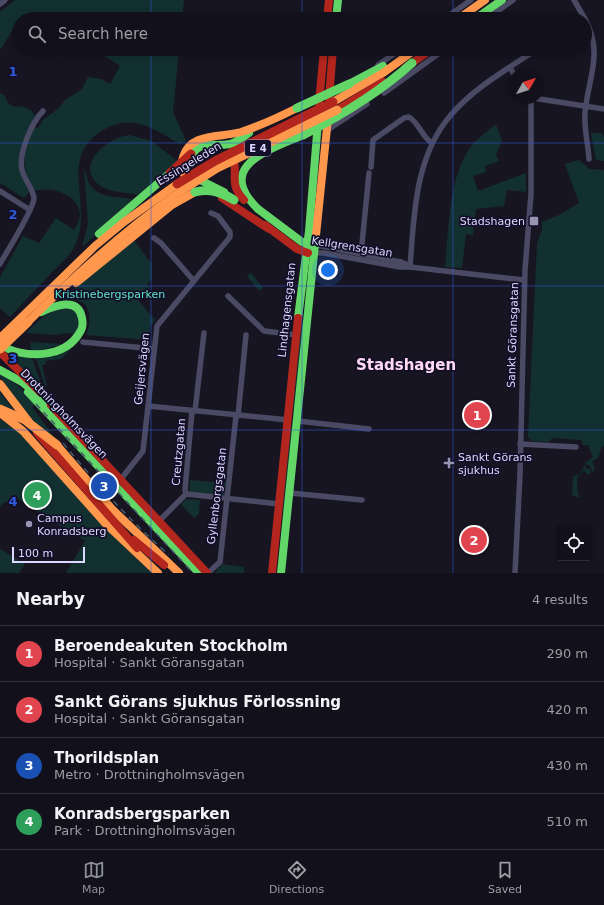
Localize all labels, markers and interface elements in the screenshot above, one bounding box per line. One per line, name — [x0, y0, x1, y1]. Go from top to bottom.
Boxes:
search box — [12, 12, 592, 56]
icon: search — [26, 23, 48, 45]
text: Search here — [58, 25, 148, 43]
text: 1 — [8, 64, 18, 79]
north arrow — [508, 68, 544, 104]
street label: Essingeleden — [154, 140, 224, 188]
road number: E 4 — [245, 140, 271, 156]
text: 2 — [8, 207, 18, 222]
place label: Stadshagen — [460, 215, 525, 228]
marker: Stadshagen — [528, 215, 540, 227]
street label: Kellgrensgatan — [310, 234, 394, 260]
your location — [318, 260, 338, 280]
street label: Lindhagensgatan — [276, 262, 298, 358]
street label: Sankt Göransgatan — [505, 282, 521, 388]
park label: Kristinebergsparken — [55, 288, 165, 301]
street label: Geijersvägen — [132, 332, 152, 406]
text: 3 — [8, 351, 18, 366]
district label: Stadshagen — [356, 356, 456, 374]
street label: Drottningholmsvägen — [18, 367, 110, 461]
pin: 1 — [464, 400, 490, 430]
street label: Creutzgatan — [170, 418, 188, 486]
street label: Gyllenborgsgatan — [205, 447, 229, 545]
place label: Sankt Görans sjukhus — [458, 451, 532, 477]
marker: Sankt Görans sjukhus — [443, 457, 455, 469]
pin: 3 — [91, 471, 117, 501]
pin: 4 — [24, 480, 50, 510]
text: 4 — [8, 494, 18, 509]
place label: Campus Konradsberg — [37, 512, 106, 538]
marker: Campus Konradsberg — [24, 519, 34, 529]
pin: 2 — [461, 525, 487, 555]
map controls — [556, 525, 592, 561]
button: locate — [556, 525, 592, 561]
scale bar — [12, 545, 85, 564]
text: 100 m — [18, 547, 53, 560]
text: Nearby — [16, 589, 85, 609]
text: 4 results — [532, 592, 588, 607]
text: Beroendeakuten Stockholm — [54, 637, 288, 655]
text: 1 — [24, 646, 34, 661]
text: 290 m — [546, 646, 588, 661]
text: Hospital · Sankt Göransgatan — [54, 655, 245, 670]
text: Sankt Görans sjukhus Förlossning — [54, 693, 341, 711]
text: 2 — [24, 702, 34, 717]
text: 420 m — [546, 702, 588, 717]
text: Hospital · Sankt Göransgatan — [54, 711, 245, 726]
text: Thorildsplan — [54, 749, 159, 767]
text: 3 — [24, 758, 34, 773]
text: 430 m — [546, 758, 588, 773]
text: Metro · Drottningholmsvägen — [54, 767, 245, 782]
text: Konradsbergsparken — [54, 805, 230, 823]
text: 4 — [24, 814, 34, 829]
text: 510 m — [546, 814, 588, 829]
text: Park · Drottningholmsvägen — [54, 823, 235, 838]
tab: Map — [82, 859, 105, 896]
tab: Directions — [269, 859, 324, 896]
tab: Saved — [488, 859, 522, 896]

